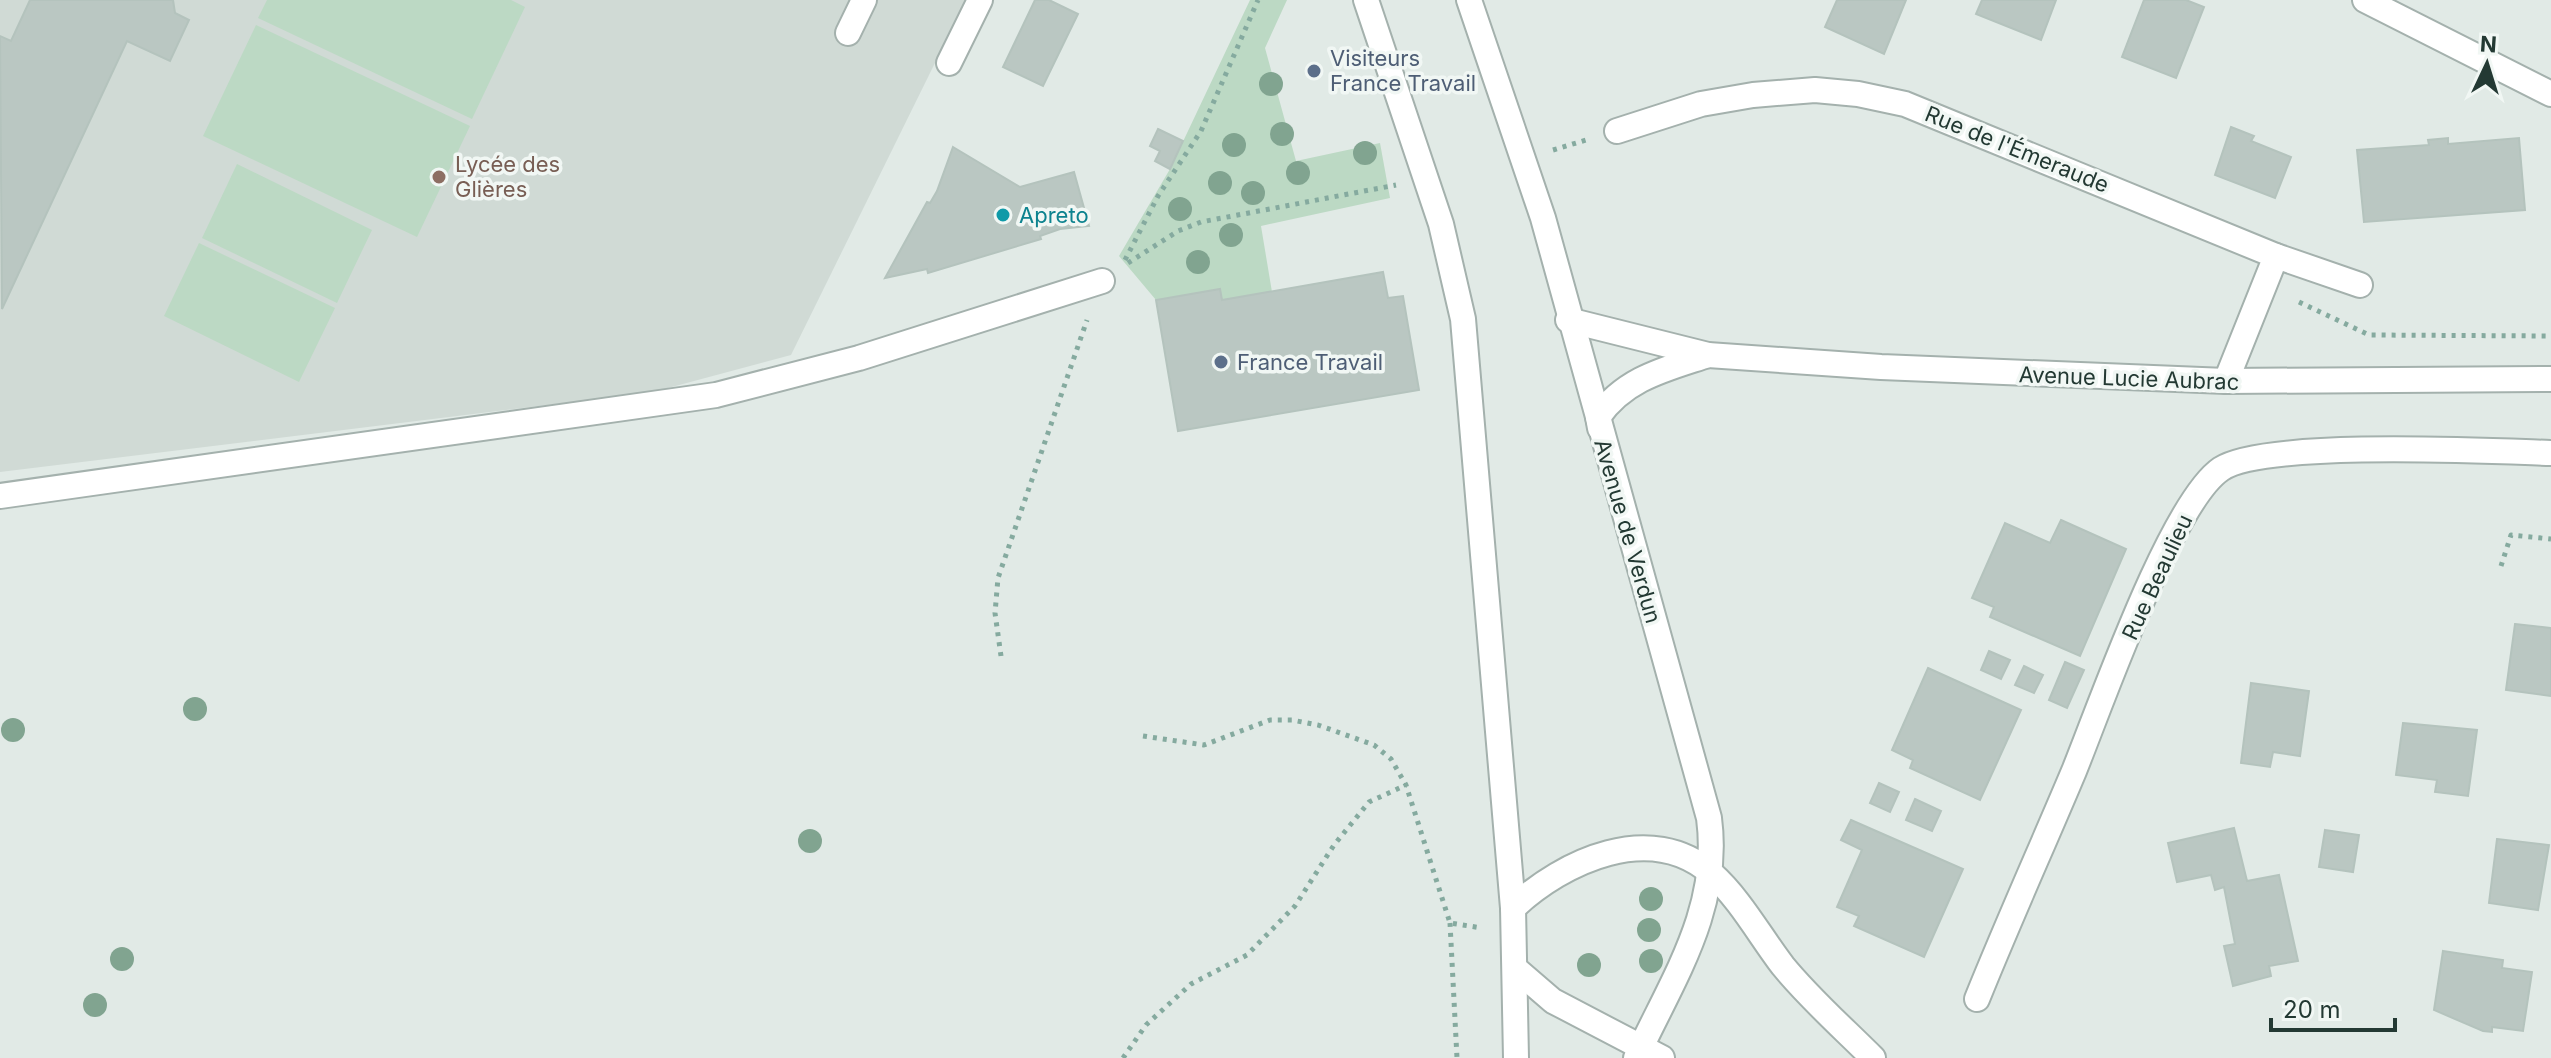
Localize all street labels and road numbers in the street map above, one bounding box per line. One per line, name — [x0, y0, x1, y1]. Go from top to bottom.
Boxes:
street label: Rue de l'Émeraude — [1921, 100, 2113, 198]
street label: Avenue Lucie Aubrac — [2018, 361, 2240, 395]
street label: Avenue de Verdun — [1589, 436, 1667, 626]
street label: Rue Beaulieu — [2117, 510, 2197, 644]

